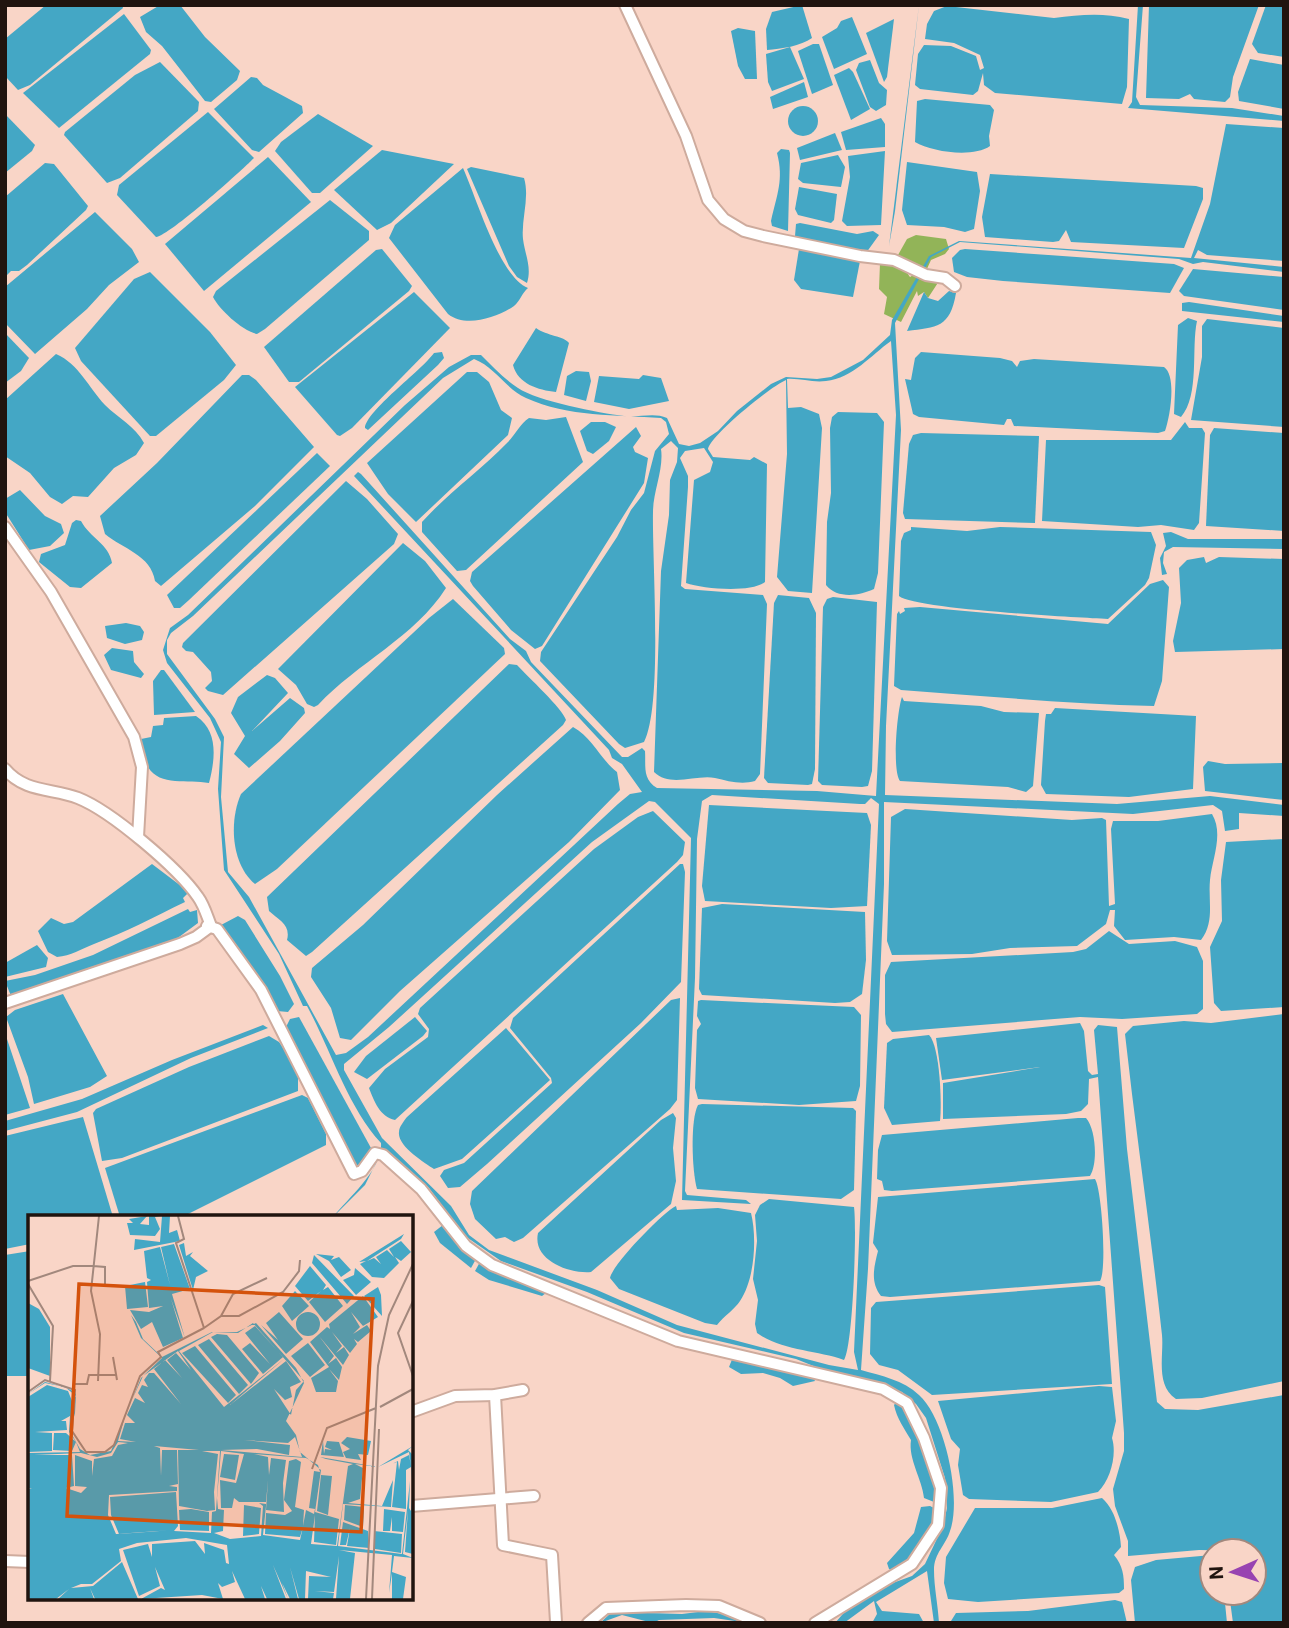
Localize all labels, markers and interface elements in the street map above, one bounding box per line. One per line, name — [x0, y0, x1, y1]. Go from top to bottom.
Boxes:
inset map — [28, 1215, 413, 1600]
north arrow — [1198, 1537, 1268, 1607]
text: N — [1205, 1566, 1228, 1580]

